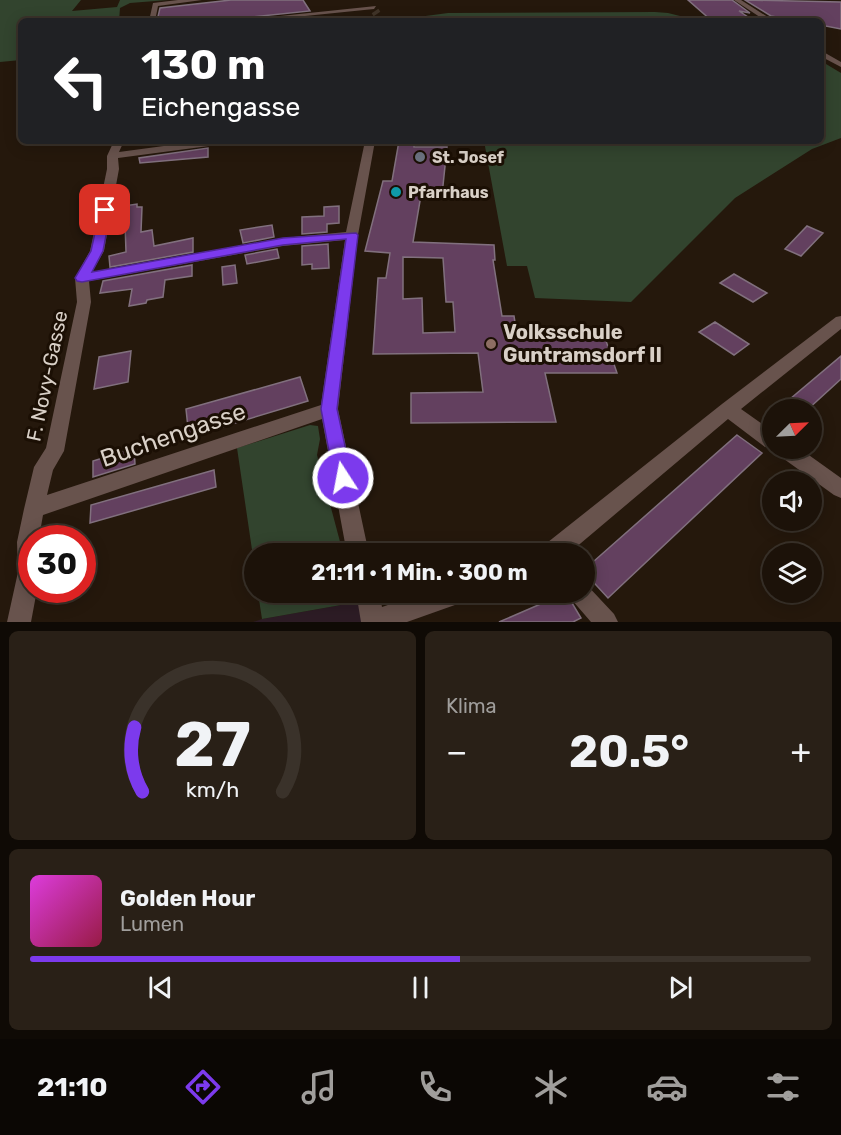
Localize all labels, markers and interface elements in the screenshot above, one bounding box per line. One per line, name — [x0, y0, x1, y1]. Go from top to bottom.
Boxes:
text: 130 m — [141, 40, 266, 90]
icon: left — [42, 42, 120, 120]
text: Eichengasse — [141, 91, 300, 123]
place label: St. Josef — [432, 148, 505, 167]
marker: St. Josef — [413, 150, 427, 164]
place label: Pfarrhaus — [408, 183, 489, 202]
pin — [79, 184, 130, 235]
marker: Pfarrhaus — [389, 185, 403, 199]
icon: arrive — [88, 193, 121, 226]
street label: F. Novy-Gasse — [21, 308, 73, 444]
place label: Volksschule Guntramsdorf II — [503, 320, 662, 367]
marker: Volksschule Guntramsdorf II — [484, 337, 498, 351]
street label: Buchengasse — [97, 397, 249, 473]
north arrow — [762, 399, 822, 459]
map controls — [762, 399, 822, 603]
position arrow — [311, 446, 375, 510]
button: sound — [762, 471, 822, 531]
speed limit sign: 30 — [18, 525, 96, 603]
button: layers — [762, 543, 822, 603]
text: 21:11 · 1 Min. · 300 m — [311, 559, 528, 586]
text: Klima — [446, 694, 497, 718]
text: 27 — [174, 708, 251, 782]
text: 20.5° — [569, 725, 689, 778]
text: − — [446, 732, 467, 771]
text: + — [790, 732, 811, 771]
text: km/h — [186, 778, 239, 803]
text: Golden Hour — [120, 885, 255, 912]
text: Lumen — [120, 912, 184, 936]
icon: previous — [144, 971, 177, 1004]
icon: pause — [404, 971, 437, 1004]
icon: next — [664, 971, 697, 1004]
icon: directions — [182, 1066, 224, 1108]
icon: music — [298, 1066, 340, 1108]
icon: phone — [414, 1066, 456, 1108]
icon: climate — [530, 1066, 572, 1108]
icon: car — [646, 1066, 688, 1108]
icon: filters — [762, 1066, 804, 1108]
text: 21:10 — [37, 1071, 108, 1103]

